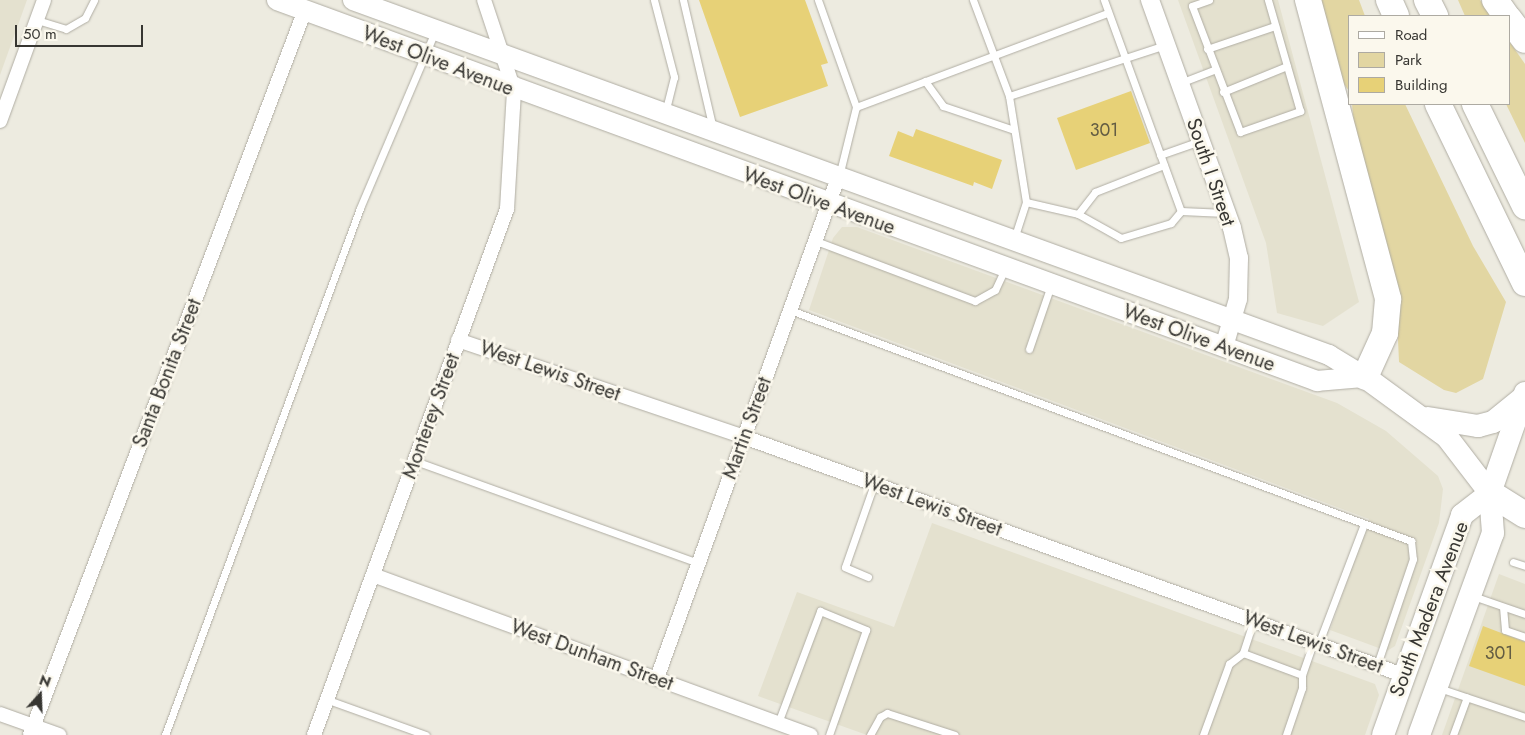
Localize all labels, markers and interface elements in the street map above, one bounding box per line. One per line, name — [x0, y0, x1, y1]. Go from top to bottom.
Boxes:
scale bar — [18, 15, 145, 47]
legend — [1348, 15, 1510, 105]
street label: West Olive Avenue — [359, 21, 517, 101]
text: 50 m — [23, 23, 57, 45]
text: Road — [1395, 24, 1427, 46]
text: Park — [1395, 49, 1422, 71]
text: Building — [1395, 74, 1447, 96]
street label: South I Street — [1181, 115, 1241, 229]
house number: 301 — [1090, 119, 1118, 141]
street label: West Olive Avenue — [740, 162, 898, 240]
street label: Santa Bonita Street — [128, 295, 206, 451]
street label: West Olive Avenue — [1120, 299, 1278, 377]
street label: West Lewis Street — [477, 336, 623, 406]
street label: Monterey Street — [397, 350, 465, 482]
street label: Martin Street — [717, 374, 777, 482]
street label: West Lewis Street — [859, 469, 1005, 541]
street label: South Madera Avenue — [1384, 518, 1474, 700]
street label: West Lewis Street — [1240, 606, 1386, 678]
street label: West Dunham Street — [507, 614, 677, 696]
house number: 301 — [1485, 642, 1513, 664]
north arrow — [15, 670, 65, 720]
text: N — [36, 670, 54, 692]

